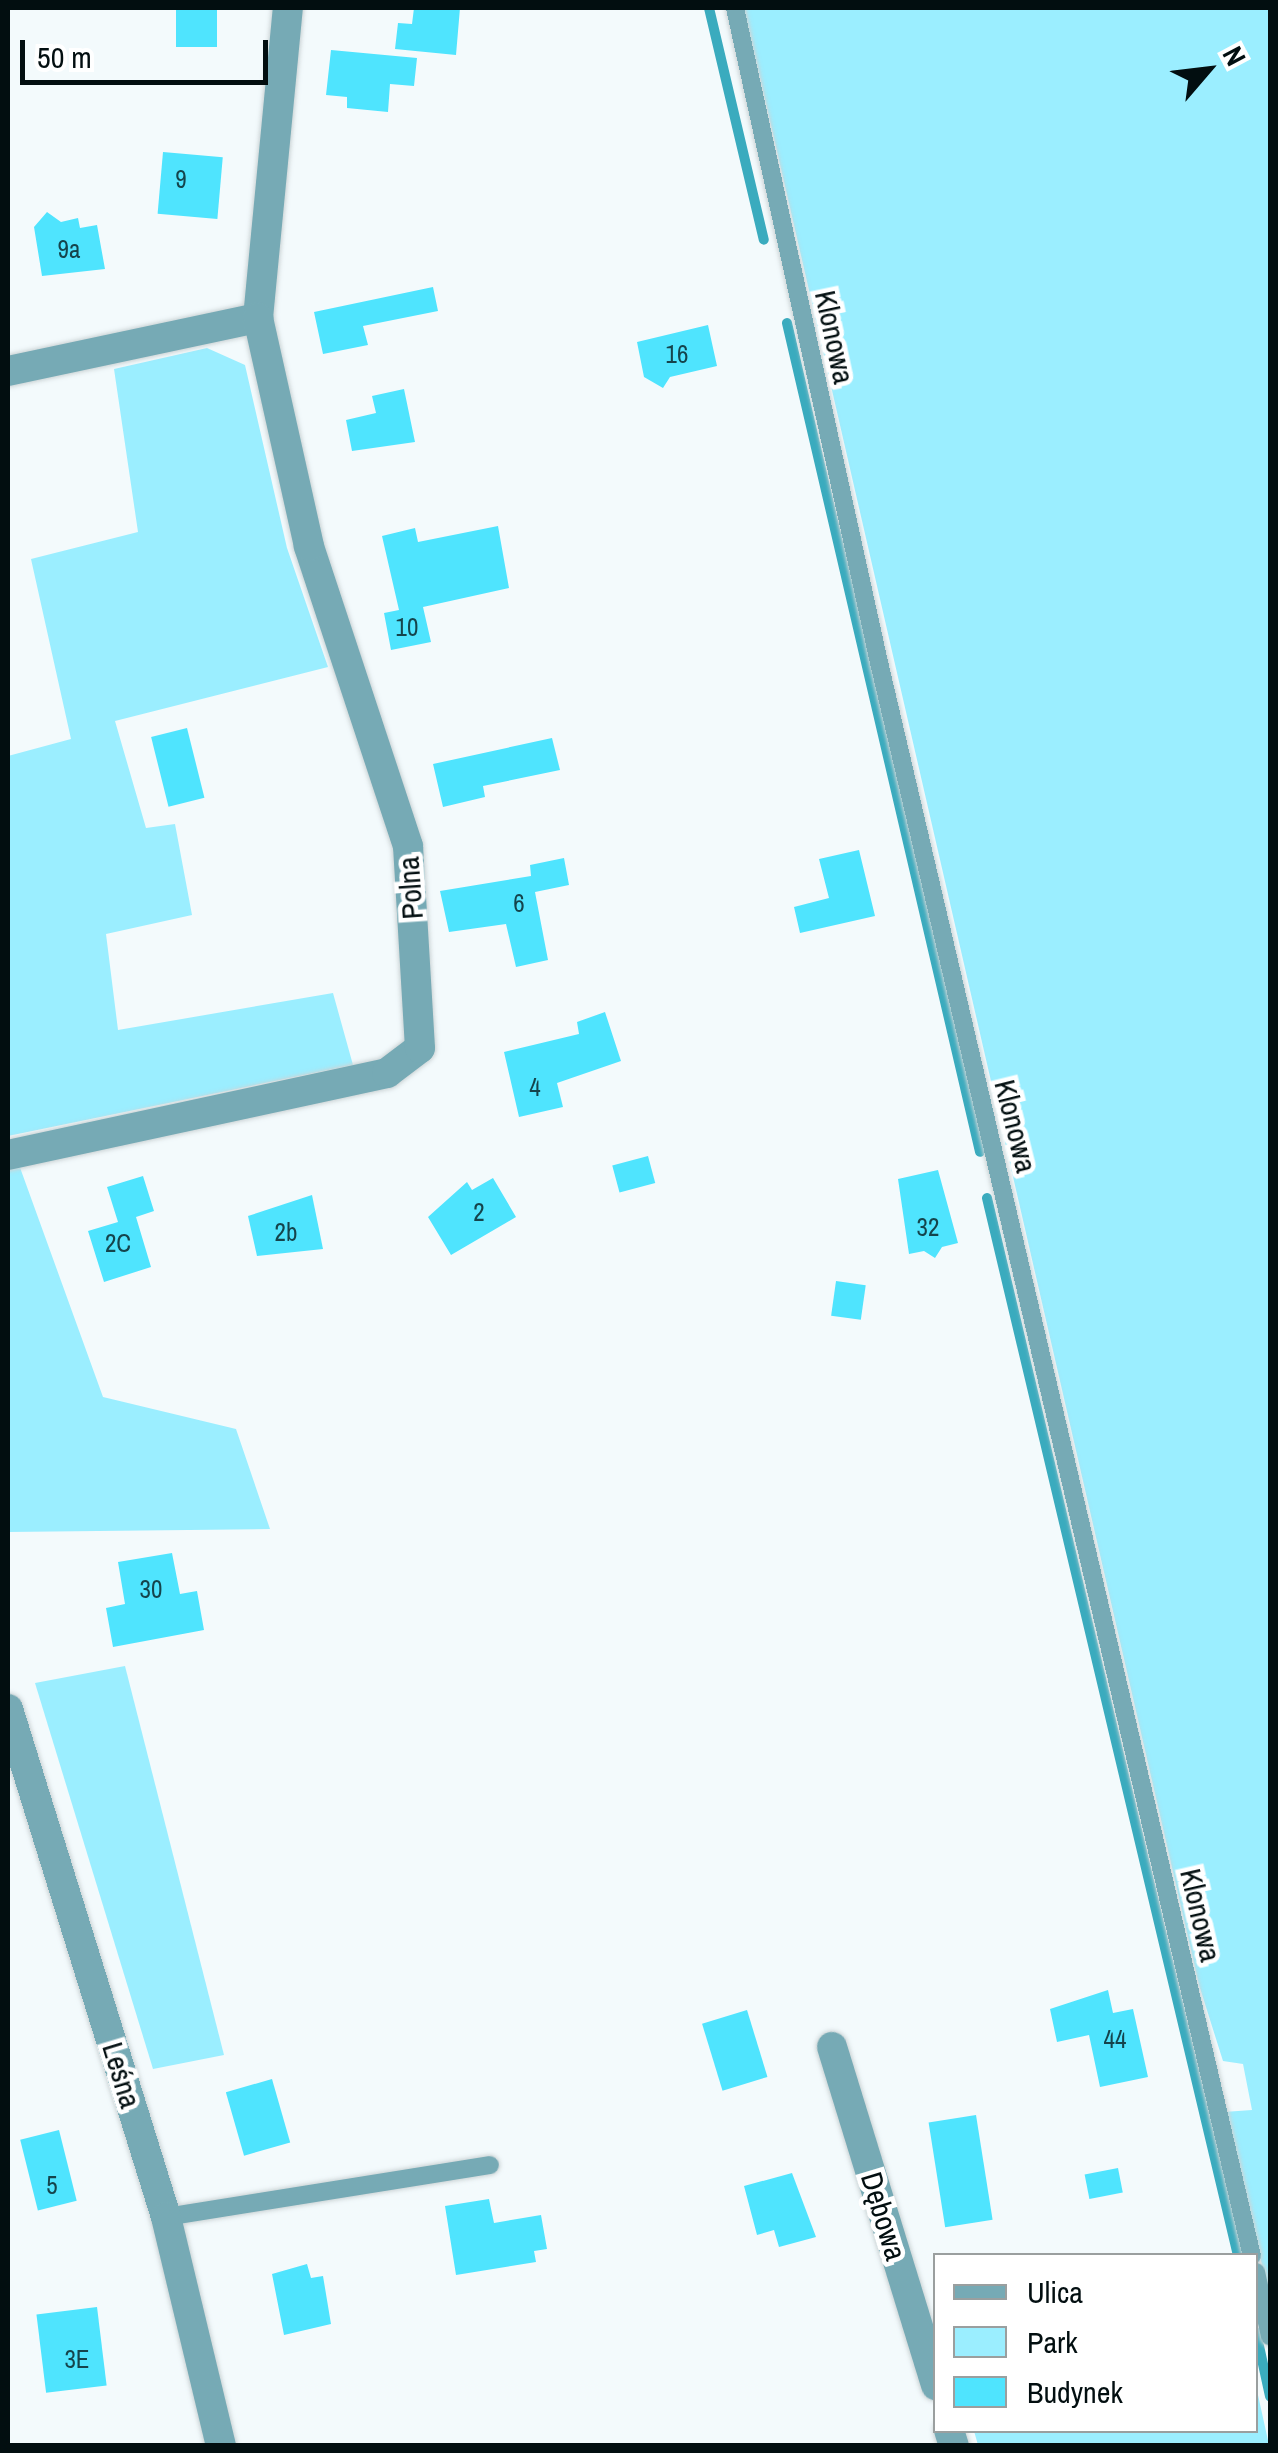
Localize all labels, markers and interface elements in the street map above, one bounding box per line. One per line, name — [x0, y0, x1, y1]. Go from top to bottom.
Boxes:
scale bar — [25, 20, 272, 82]
north arrow — [1158, 20, 1258, 120]
text: 50 m — [37, 37, 92, 77]
text: N — [1214, 40, 1255, 72]
house number: 9 — [175, 164, 187, 194]
house number: 9a — [58, 234, 80, 264]
street label: Klonowa — [808, 287, 862, 387]
house number: 16 — [666, 339, 688, 369]
house number: 10 — [396, 612, 418, 642]
street label: Polna — [390, 855, 430, 921]
house number: 6 — [513, 888, 525, 918]
house number: 4 — [529, 1072, 541, 1102]
street label: Klonowa — [987, 1076, 1045, 1176]
house number: 2 — [473, 1197, 485, 1227]
house number: 32 — [917, 1212, 939, 1242]
house number: 2b — [275, 1217, 297, 1247]
house number: 2C — [105, 1228, 131, 1258]
house number: 30 — [140, 1574, 162, 1604]
street label: Klonowa — [1173, 1865, 1229, 1965]
house number: 44 — [1104, 2024, 1126, 2054]
street label: Leśna — [95, 2038, 149, 2112]
street label: Dębowa — [854, 2168, 914, 2264]
house number: 5 — [46, 2170, 58, 2200]
legend — [933, 2253, 1258, 2433]
text: Ulica — [1027, 2272, 1083, 2312]
text: Park — [1027, 2322, 1078, 2362]
house number: 3E — [64, 2344, 90, 2374]
text: Budynek — [1027, 2372, 1123, 2412]

